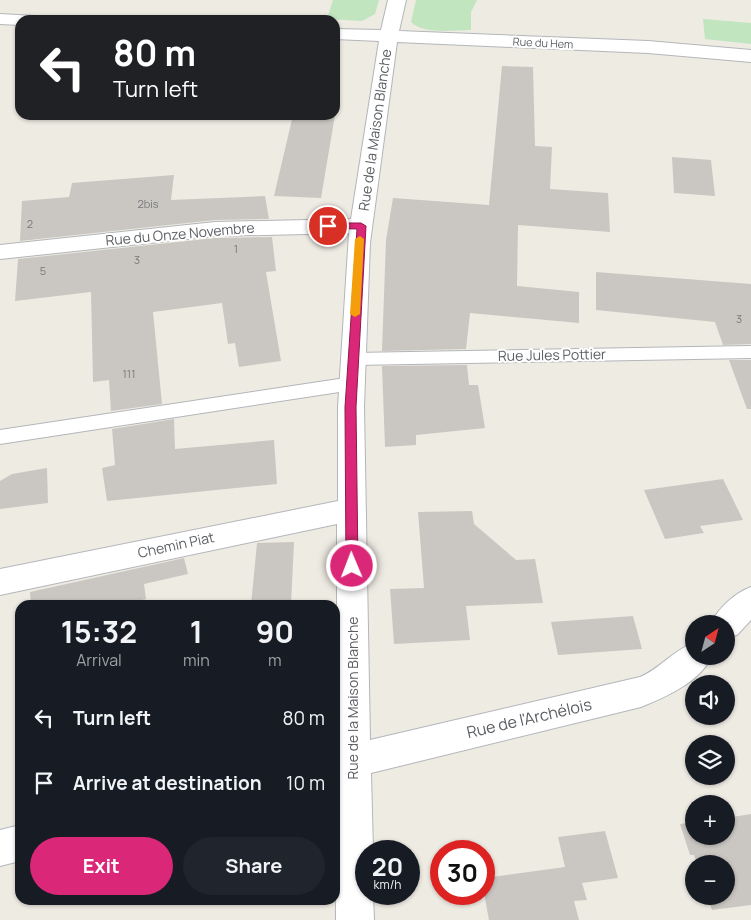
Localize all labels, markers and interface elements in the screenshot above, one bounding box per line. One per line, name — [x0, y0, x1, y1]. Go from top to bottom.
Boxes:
text: 80 m — [113, 29, 196, 77]
street label: Rue du Hem — [512, 33, 574, 52]
icon: left — [30, 35, 95, 100]
street label: Rue de la Maison Blanche — [354, 48, 395, 212]
text: Turn left — [113, 74, 198, 104]
house number: 2bis — [137, 196, 159, 211]
pin — [307, 205, 349, 247]
icon: arrive — [314, 212, 342, 240]
house number: 2 — [27, 216, 33, 231]
street label: Rue du Onze Novembre — [105, 218, 255, 249]
house number: 1 — [234, 241, 238, 256]
house number: 3 — [134, 252, 140, 267]
house number: 5 — [40, 263, 46, 278]
house number: 3 — [736, 311, 742, 326]
street label: Rue Jules Pottier — [498, 344, 606, 365]
house number: 111 — [123, 366, 135, 381]
street label: Chemin Piat — [136, 527, 216, 562]
position arrow — [325, 539, 377, 591]
text: 15:32 — [61, 611, 137, 652]
text: 1 — [190, 611, 203, 652]
text: 90 — [256, 611, 294, 652]
north arrow — [685, 615, 735, 665]
map controls — [685, 615, 735, 905]
street label: Rue de la Maison Blanche — [343, 617, 362, 779]
text: Arrival — [76, 649, 122, 671]
text: min — [183, 649, 210, 671]
text: m — [268, 649, 282, 671]
button: sound — [685, 675, 735, 725]
street label: Rue de l'Archélois — [464, 693, 594, 743]
icon: left — [30, 704, 58, 732]
text: Turn left — [73, 705, 151, 731]
text: 80 m — [282, 705, 325, 731]
button: layers — [685, 735, 735, 785]
icon: arrive — [30, 769, 58, 797]
text: Arrive at destination — [73, 770, 262, 796]
text: 10 m — [286, 770, 325, 796]
button: + — [685, 795, 735, 845]
button: Exit — [30, 837, 173, 895]
button: Share — [183, 837, 325, 895]
speed limit sign: 30 — [430, 840, 495, 905]
text: 20 — [372, 849, 403, 884]
button: − — [685, 855, 735, 905]
text: km/h — [374, 876, 401, 893]

